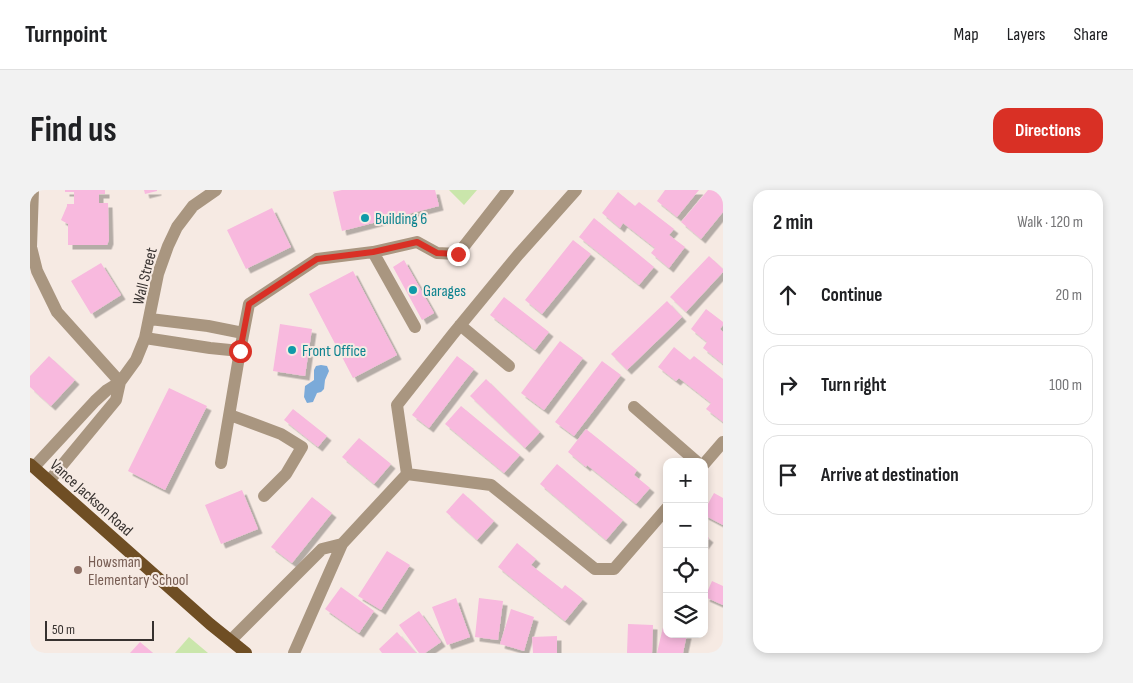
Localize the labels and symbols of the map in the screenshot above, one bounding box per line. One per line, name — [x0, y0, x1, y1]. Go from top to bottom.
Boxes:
place label: Building 6 — [375, 210, 427, 229]
marker: Building 6 — [359, 212, 371, 224]
route end — [447, 243, 470, 266]
street label: Wall Street — [129, 246, 162, 307]
place label: Garages — [423, 282, 466, 301]
marker: Garages — [407, 284, 419, 296]
route start — [229, 340, 252, 363]
place label: Front Office — [302, 342, 366, 361]
marker: Front Office — [286, 344, 298, 356]
street label: Vance Jackson Road — [46, 456, 136, 540]
place label: Howsman Elementary School — [88, 553, 188, 590]
marker: Howsman Elementary School — [72, 564, 84, 576]
scale bar — [45, 618, 154, 641]

